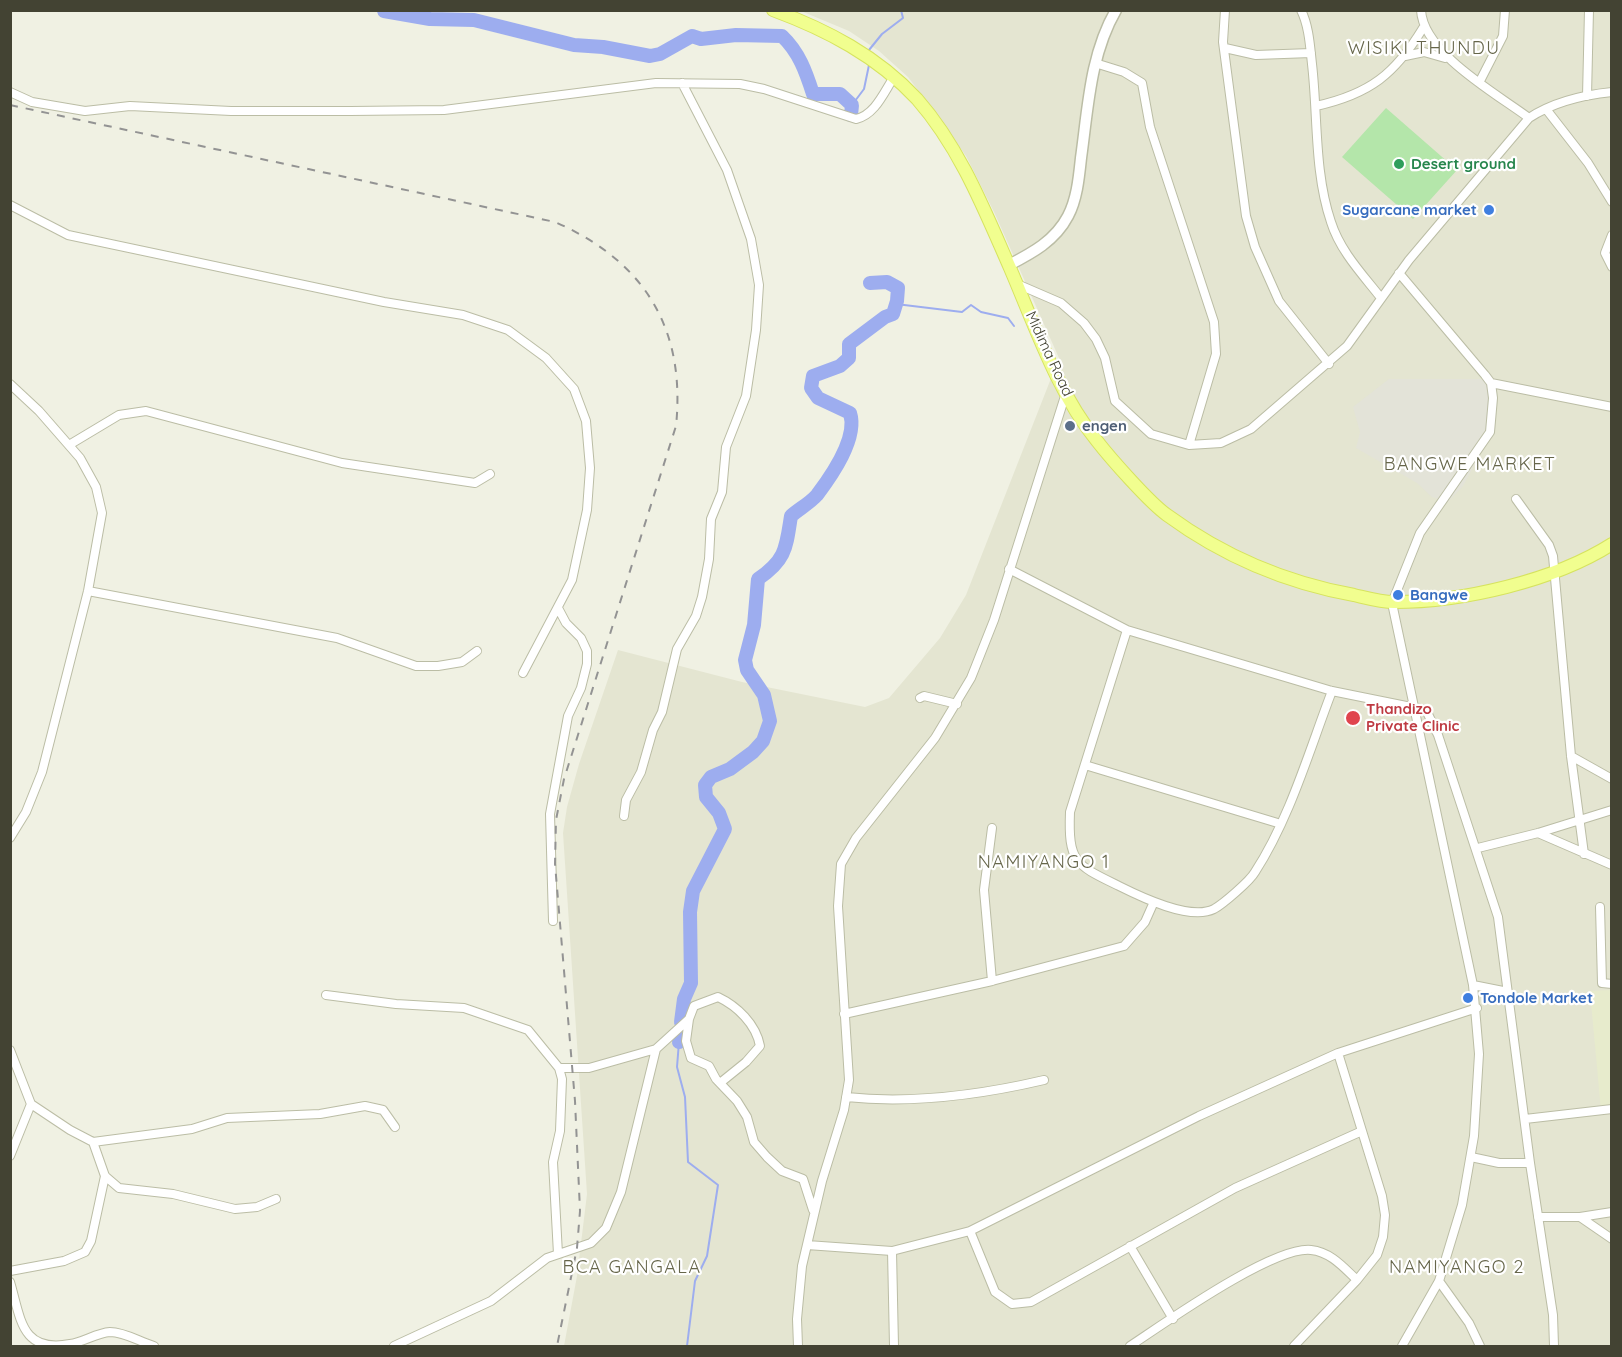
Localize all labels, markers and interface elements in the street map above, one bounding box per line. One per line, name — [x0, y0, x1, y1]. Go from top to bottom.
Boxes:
district label: WISIKI THUNDU — [1347, 38, 1501, 60]
place label: Desert ground — [1411, 155, 1516, 173]
marker: Desert ground — [1392, 157, 1406, 171]
place label: Sugarcane market — [1342, 201, 1477, 219]
marker: Sugarcane market — [1482, 203, 1496, 217]
street label: Midima Road — [1021, 309, 1077, 399]
place label: engen — [1082, 417, 1127, 435]
marker: engen — [1063, 419, 1077, 433]
district label: BANGWE MARKET — [1384, 454, 1556, 476]
place label: Bangwe — [1410, 586, 1468, 604]
marker: Bangwe — [1391, 588, 1405, 602]
place label: Thandizo Private Clinic — [1366, 700, 1459, 735]
marker: Thandizo Private Clinic — [1344, 709, 1362, 727]
district label: NAMIYANGO 1 — [978, 852, 1110, 874]
place label: Tondole Market — [1480, 989, 1593, 1007]
marker: Tondole Market — [1461, 991, 1475, 1005]
district label: BCA GANGALA — [562, 1257, 702, 1279]
district label: NAMIYANGO 2 — [1389, 1257, 1525, 1279]

